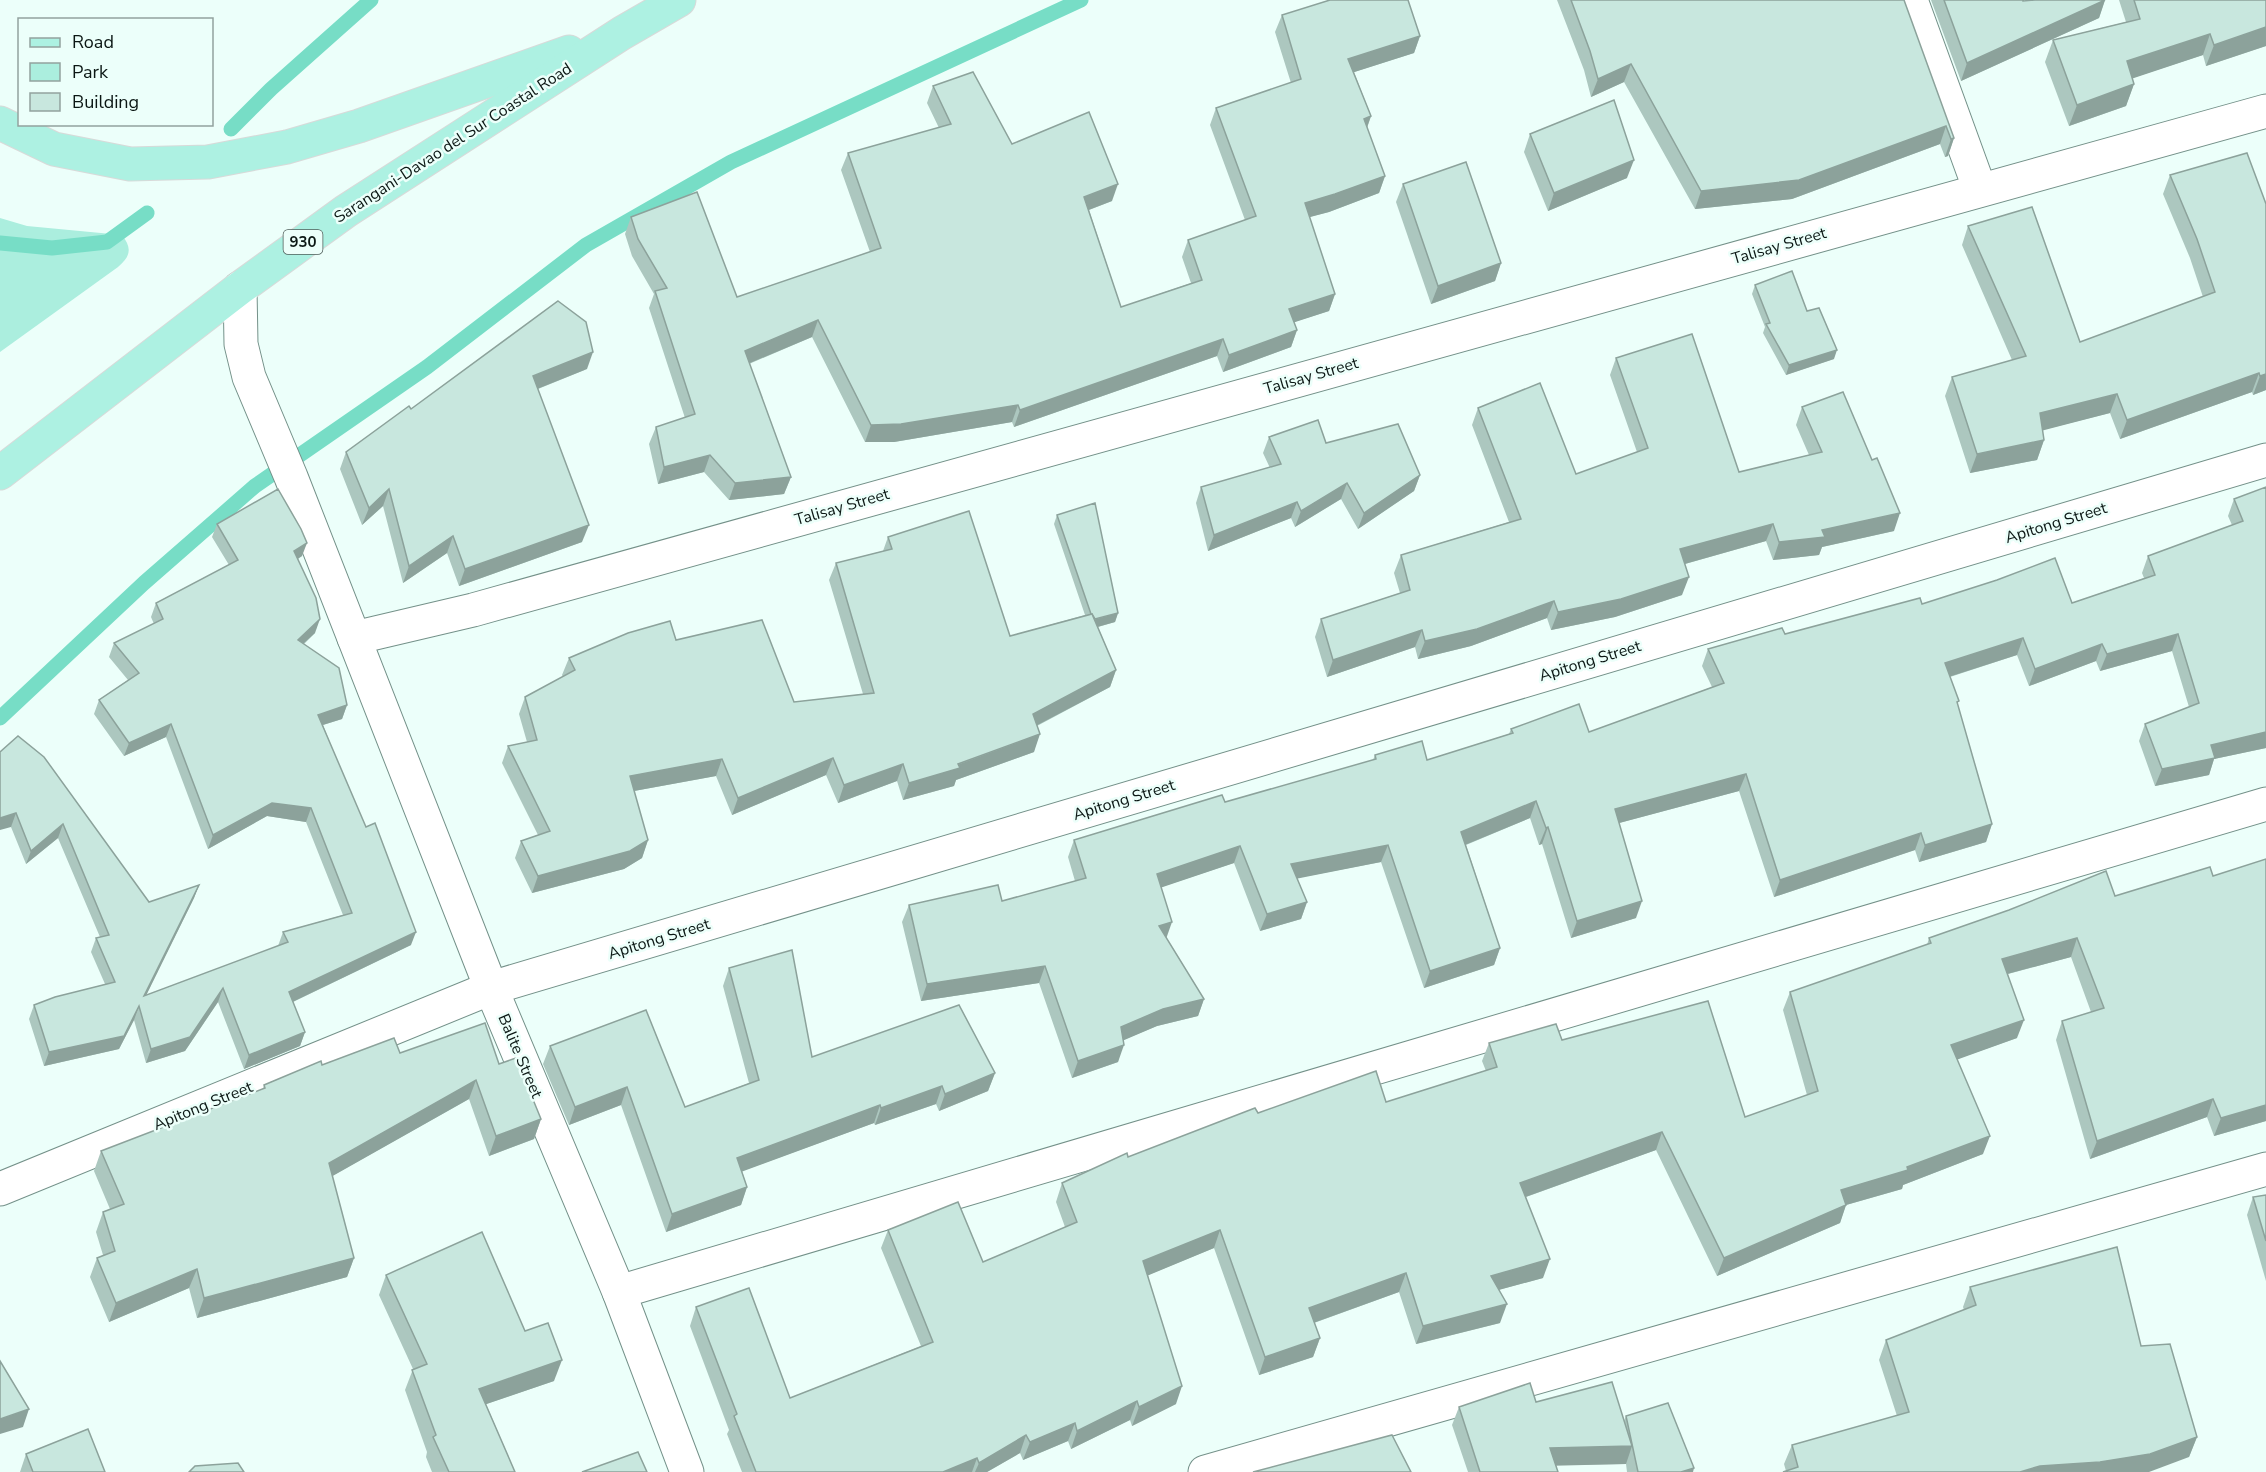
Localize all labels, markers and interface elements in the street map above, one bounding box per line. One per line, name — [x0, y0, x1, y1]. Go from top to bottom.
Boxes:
legend — [18, 18, 213, 126]
text: Road — [72, 30, 114, 54]
street label: Sarangani-Davao del Sur Coastal Road — [330, 58, 576, 228]
text: Park — [72, 60, 109, 84]
text: Building — [72, 90, 139, 114]
street label: Talisay Street — [1729, 222, 1829, 270]
road number: 930 — [284, 230, 322, 254]
street label: Talisay Street — [1261, 352, 1361, 400]
street label: Talisay Street — [792, 483, 892, 531]
street label: Apitong Street — [2002, 497, 2110, 549]
street label: Apitong Street — [1536, 635, 1644, 687]
street label: Apitong Street — [1070, 774, 1178, 826]
street label: Apitong Street — [605, 913, 713, 965]
street label: Balite Street — [492, 1010, 548, 1102]
street label: Apitong Street — [150, 1076, 256, 1136]

